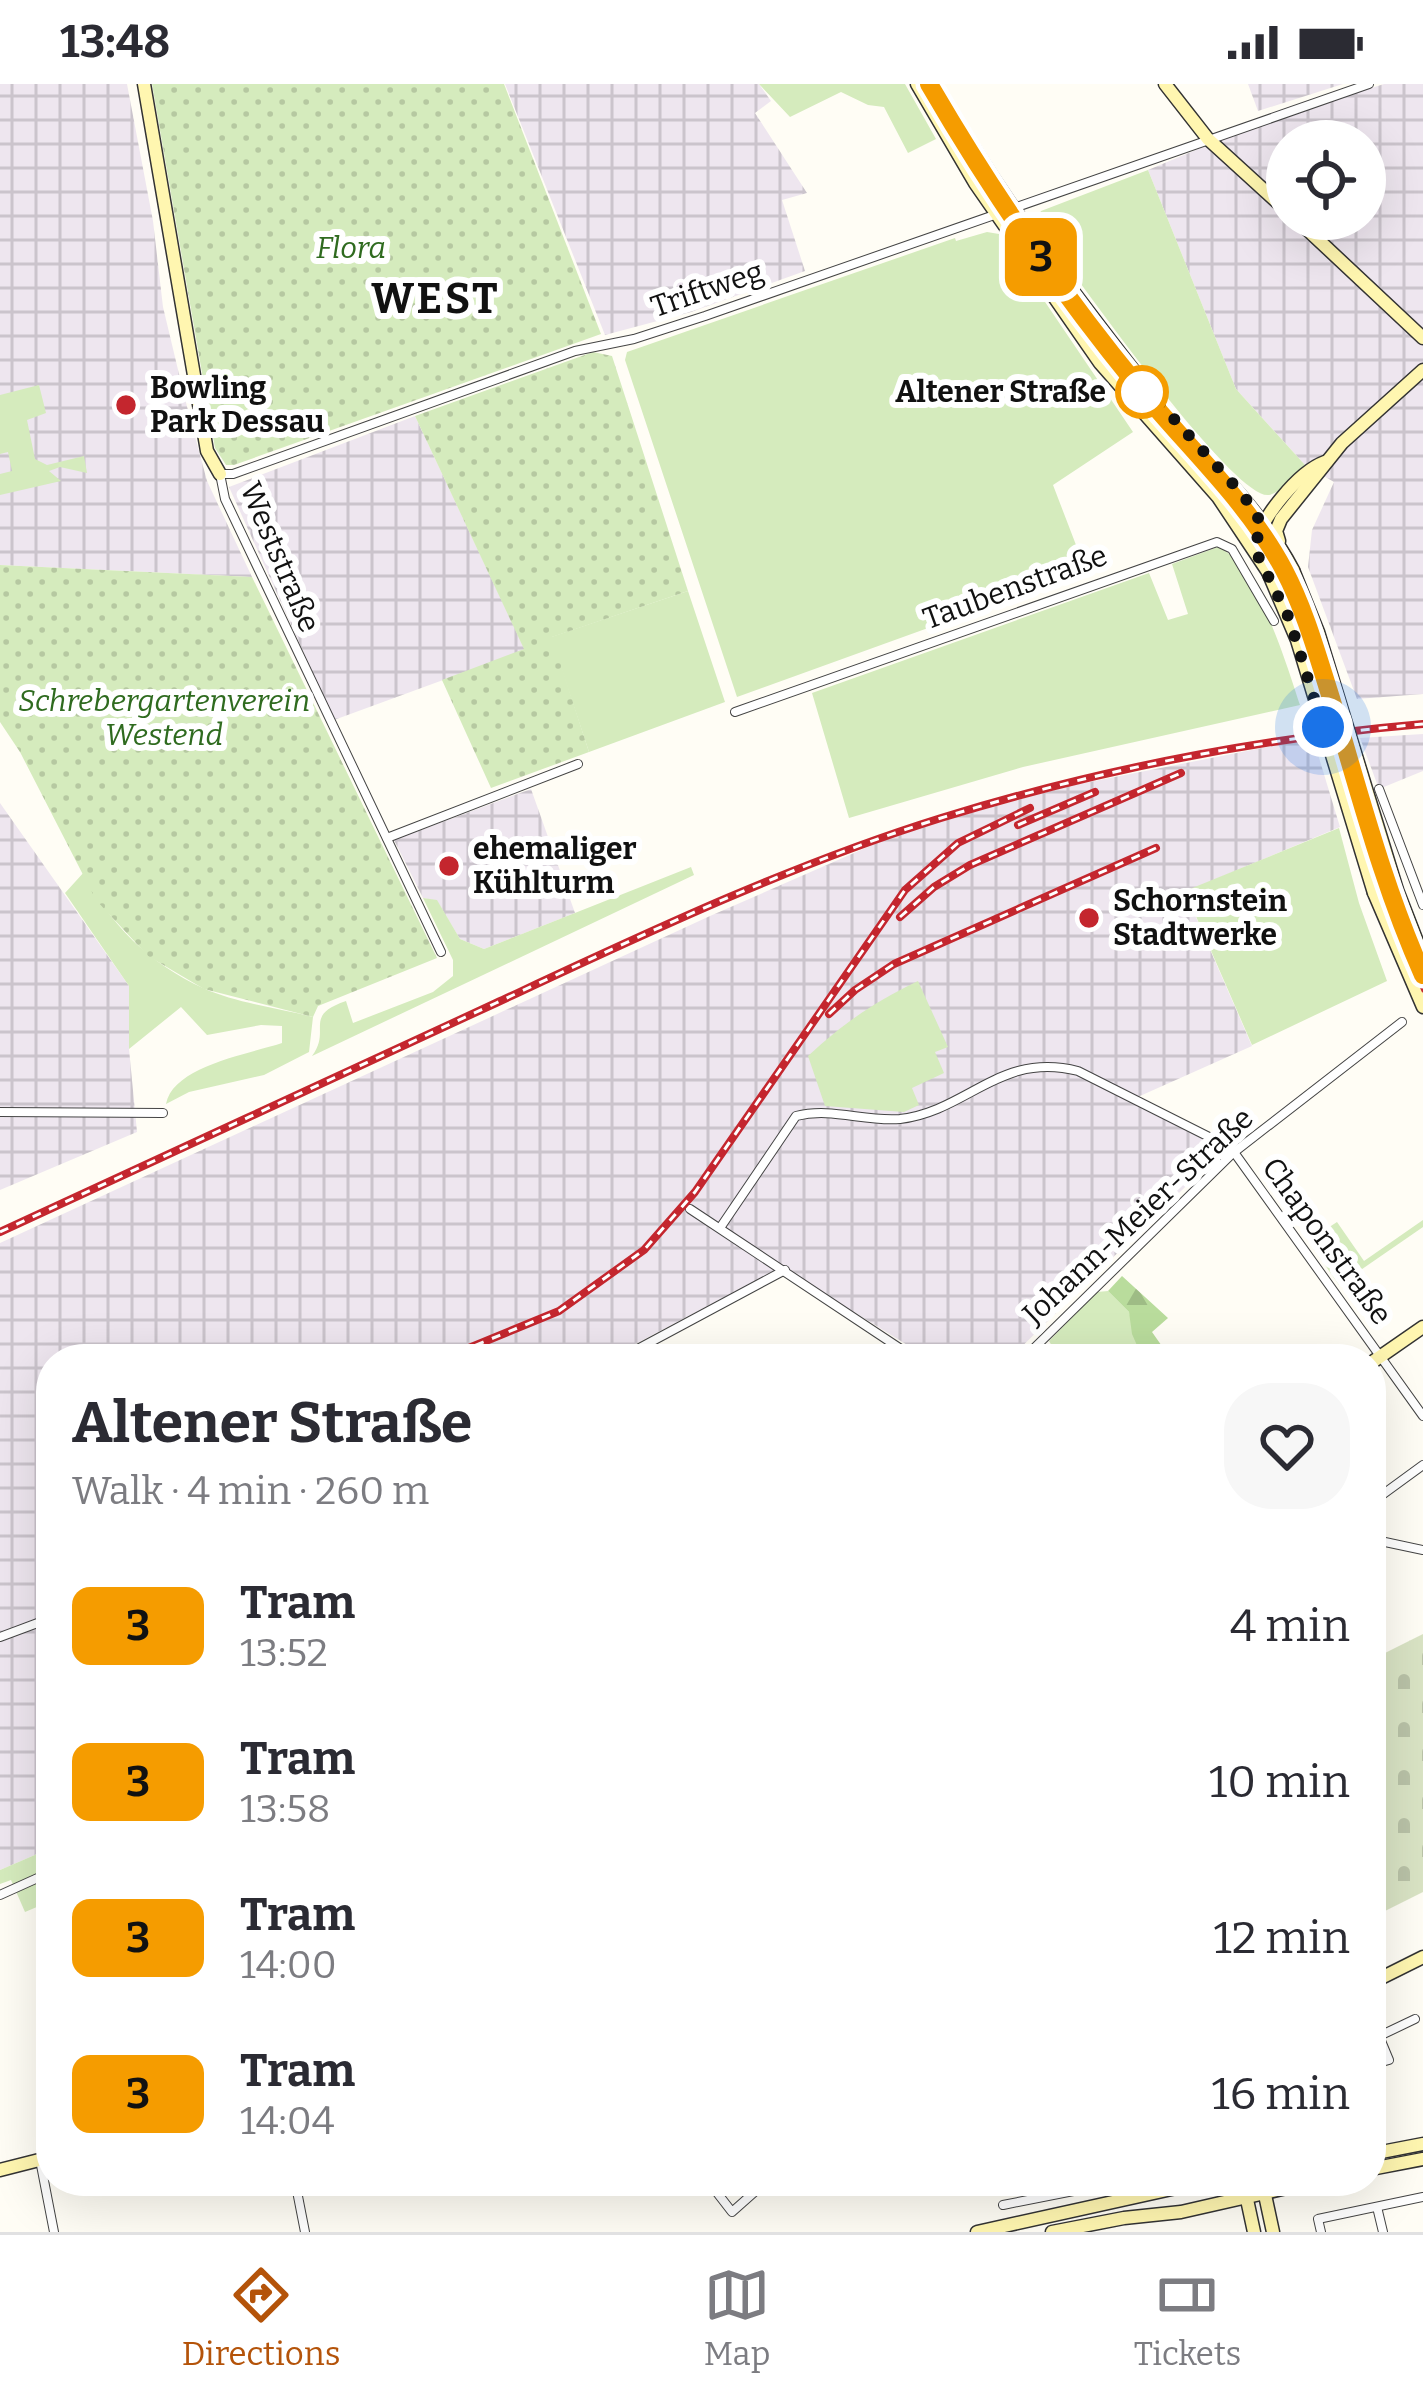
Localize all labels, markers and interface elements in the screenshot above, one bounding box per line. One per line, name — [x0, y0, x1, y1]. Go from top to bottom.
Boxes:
text: 13:48 — [60, 15, 170, 69]
map controls — [1266, 120, 1386, 240]
button: locate — [1266, 120, 1386, 240]
line badge: 3 — [1002, 218, 1080, 296]
park label: Flora — [316, 230, 386, 266]
text: 3 — [1029, 232, 1053, 282]
street label: Triftweg — [646, 253, 768, 325]
district label: WEST — [371, 274, 501, 324]
marker: Altener Straße — [1117, 367, 1167, 417]
place label: Bowling Park Dessau — [150, 370, 324, 440]
place label: Altener Straße — [895, 374, 1106, 410]
marker: Bowling Park Dessau — [113, 392, 139, 418]
street label: Weststraße — [232, 477, 328, 637]
street label: Taubenstraße — [918, 537, 1112, 637]
park label: Schrebergartenverein Westend — [18, 683, 310, 753]
your location — [1293, 697, 1353, 757]
place label: ehemaliger Kühlturm — [473, 831, 637, 901]
marker: ehemaliger Kühlturm — [436, 853, 462, 879]
place label: Schornstein Stadtwerke — [1113, 883, 1288, 953]
marker: Schornstein Stadtwerke — [1076, 905, 1102, 931]
street label: Johann-Meier-Straße — [1015, 1100, 1260, 1333]
street label: Chaponstraße — [1254, 1151, 1400, 1331]
button: heart — [1224, 1383, 1350, 1509]
text: Altener Straße — [72, 1389, 472, 1457]
text: Walk · 4 min · 260 m — [72, 1468, 429, 1514]
text: Tram — [240, 1576, 355, 1630]
text: 4 min — [1230, 1599, 1350, 1653]
text: 3 — [126, 1601, 150, 1651]
text: 13:52 — [240, 1630, 328, 1676]
text: Tram — [240, 1732, 355, 1786]
text: 10 min — [1209, 1755, 1350, 1809]
text: 3 — [126, 1757, 150, 1807]
text: 13:58 — [240, 1786, 331, 1832]
text: Tram — [240, 1888, 355, 1942]
text: 12 min — [1213, 1911, 1350, 1965]
text: 3 — [126, 1913, 150, 1963]
text: 14:00 — [240, 1942, 337, 1988]
text: Tram — [240, 2044, 355, 2098]
text: 16 min — [1211, 2067, 1350, 2121]
text: 3 — [126, 2069, 150, 2119]
text: 14:04 — [240, 2098, 335, 2144]
tab: Directions — [182, 2262, 340, 2374]
tab: Map — [704, 2262, 770, 2374]
tab: Tickets — [1134, 2262, 1241, 2374]

